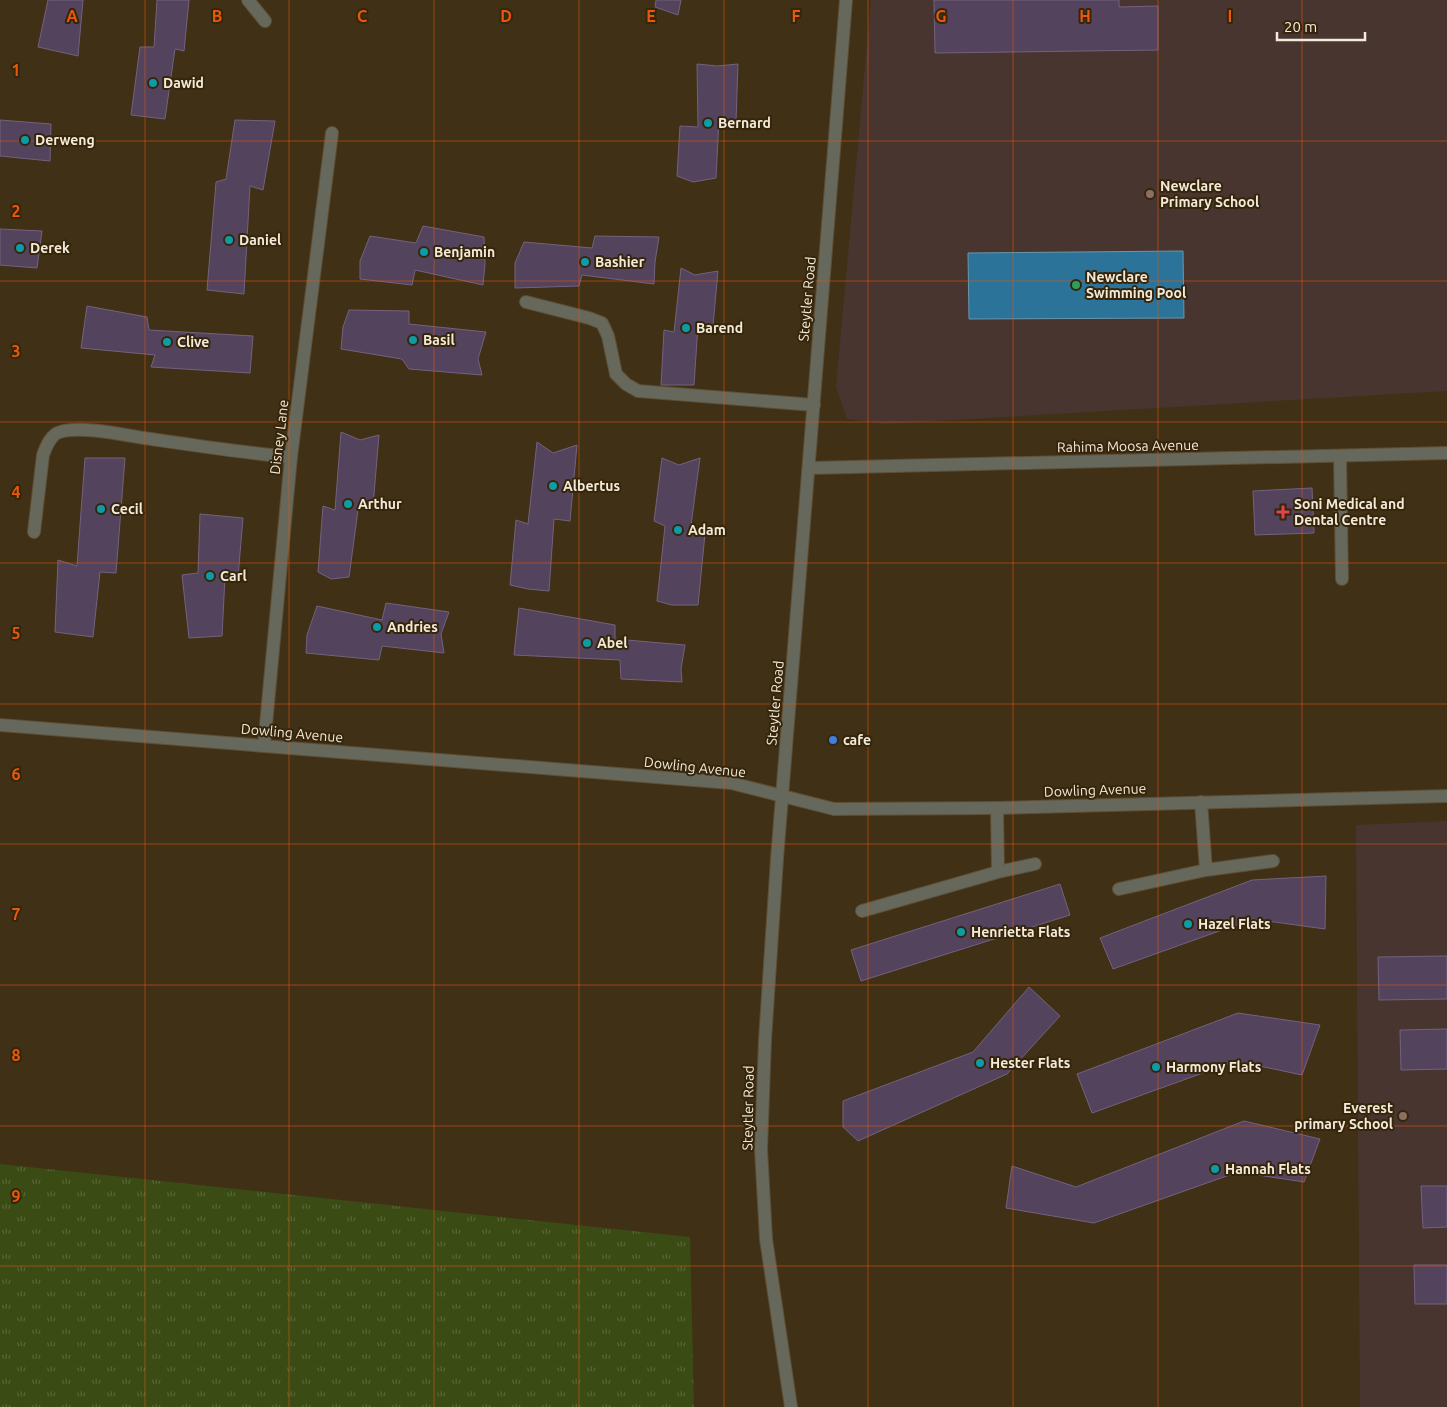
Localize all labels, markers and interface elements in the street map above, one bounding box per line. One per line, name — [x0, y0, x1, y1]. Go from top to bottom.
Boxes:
text: A — [66, 7, 78, 25]
text: B — [212, 7, 222, 25]
text: C — [357, 7, 367, 25]
text: D — [500, 7, 512, 25]
text: E — [646, 7, 656, 25]
text: F — [792, 7, 801, 25]
text: G — [935, 7, 947, 25]
text: H — [1079, 7, 1091, 25]
text: I — [1228, 7, 1232, 25]
scale bar — [1277, 10, 1364, 42]
text: 20 m — [1284, 18, 1317, 35]
text: 1 — [11, 61, 21, 79]
place label: Dawid — [163, 75, 204, 91]
marker: Dawid — [147, 77, 159, 89]
place label: Bernard — [718, 115, 771, 131]
marker: Bernard — [702, 117, 714, 129]
place label: Derweng — [35, 132, 95, 148]
marker: Derweng — [19, 134, 31, 146]
place label: Newclare Primary School — [1160, 178, 1259, 210]
marker: Newclare Primary School — [1144, 188, 1156, 200]
text: 2 — [11, 202, 21, 220]
place label: Daniel — [239, 232, 281, 248]
marker: Daniel — [223, 234, 235, 246]
place label: Derek — [30, 240, 70, 256]
marker: Derek — [14, 242, 26, 254]
place label: Benjamin — [434, 244, 495, 260]
marker: Benjamin — [418, 246, 430, 258]
place label: Bashier — [595, 254, 645, 270]
marker: Bashier — [579, 256, 591, 268]
street label: Steytler Road — [795, 256, 819, 342]
place label: Newclare Swimming Pool — [1086, 269, 1186, 301]
marker: Newclare Swimming Pool — [1070, 279, 1082, 291]
place label: Barend — [696, 320, 743, 336]
marker: Barend — [680, 322, 692, 334]
place label: Basil — [423, 332, 455, 348]
place label: Clive — [177, 334, 209, 350]
marker: Basil — [407, 334, 419, 346]
marker: Clive — [161, 336, 173, 348]
text: 3 — [11, 342, 21, 360]
street label: Disney Lane — [266, 399, 292, 475]
street label: Rahima Moosa Avenue — [1057, 437, 1199, 455]
place label: Albertus — [563, 478, 621, 494]
marker: Albertus — [547, 480, 559, 492]
text: 4 — [11, 483, 21, 501]
place label: Arthur — [358, 496, 402, 512]
place label: Soni Medical and Dental Centre — [1294, 496, 1405, 528]
marker: Arthur — [342, 498, 354, 510]
place label: Cecil — [111, 501, 143, 517]
marker: Cecil — [95, 503, 107, 515]
marker: Soni Medical and Dental Centre — [1276, 505, 1290, 519]
place label: Adam — [688, 522, 726, 538]
marker: Adam — [672, 524, 684, 536]
place label: Carl — [220, 568, 247, 584]
marker: Carl — [204, 570, 216, 582]
place label: Andries — [387, 619, 438, 635]
marker: Andries — [371, 621, 383, 633]
text: 5 — [11, 624, 21, 642]
place label: Abel — [597, 635, 628, 651]
marker: Abel — [581, 637, 593, 649]
street label: Steytler Road — [763, 660, 787, 746]
street label: Dowling Avenue — [240, 721, 344, 745]
place label: cafe — [843, 732, 871, 748]
marker: cafe — [827, 734, 839, 746]
street label: Dowling Avenue — [643, 754, 747, 780]
text: 6 — [11, 765, 21, 783]
street label: Dowling Avenue — [1044, 780, 1146, 800]
text: 7 — [11, 905, 21, 923]
place label: Hazel Flats — [1198, 916, 1271, 932]
marker: Hazel Flats — [1182, 918, 1194, 930]
place label: Henrietta Flats — [971, 924, 1071, 940]
marker: Henrietta Flats — [955, 926, 967, 938]
text: 8 — [11, 1046, 21, 1064]
place label: Hester Flats — [990, 1055, 1071, 1071]
marker: Hester Flats — [974, 1057, 986, 1069]
place label: Harmony Flats — [1166, 1059, 1262, 1075]
marker: Harmony Flats — [1150, 1061, 1162, 1073]
street label: Steytler Road — [739, 1065, 757, 1151]
place label: Everest primary School — [1294, 1100, 1393, 1132]
marker: Everest primary School — [1397, 1110, 1409, 1122]
place label: Hannah Flats — [1225, 1161, 1311, 1177]
marker: Hannah Flats — [1209, 1163, 1221, 1175]
text: 9 — [11, 1187, 21, 1205]

